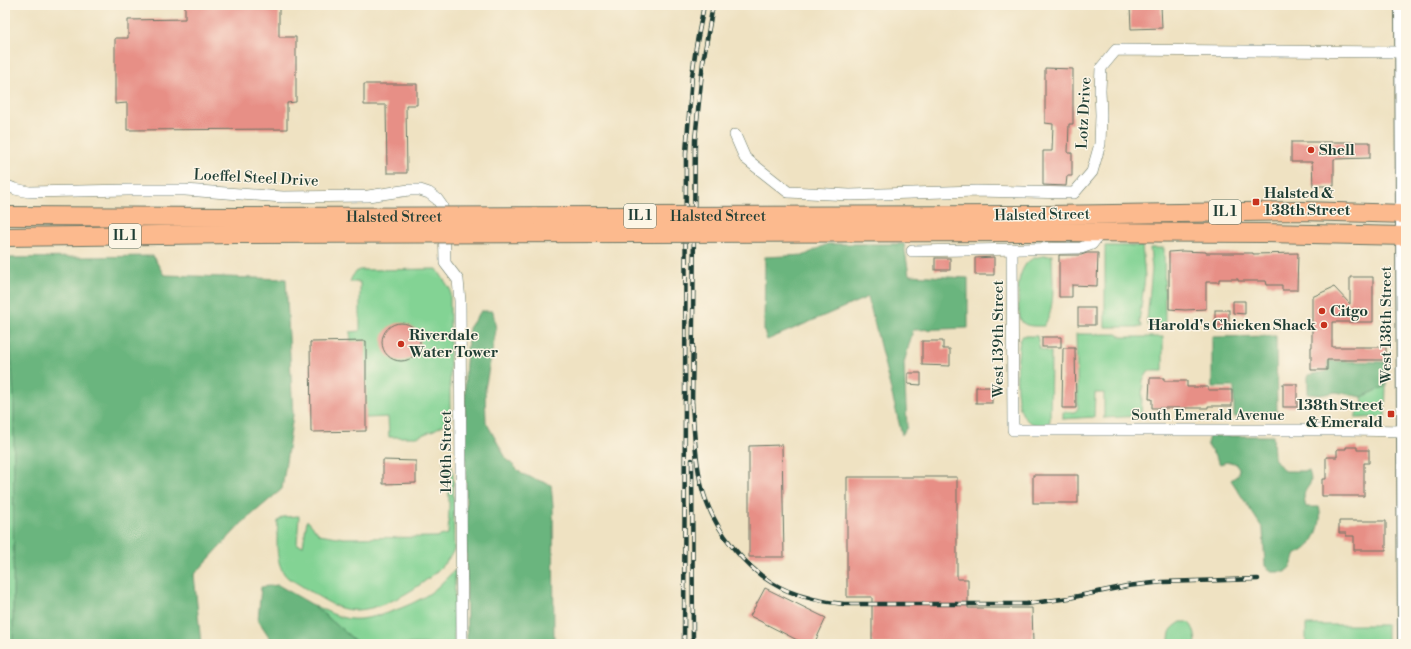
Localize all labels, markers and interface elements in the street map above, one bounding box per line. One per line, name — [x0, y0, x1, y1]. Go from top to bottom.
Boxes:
street label: Lotz Drive — [1073, 77, 1095, 149]
place label: Shell — [1319, 141, 1355, 160]
marker: Shell — [1306, 145, 1316, 155]
street label: Loeffel Steel Drive — [193, 165, 319, 191]
place label: Halsted & 138th Street — [1264, 184, 1351, 220]
marker: Halsted & 138th Street — [1251, 197, 1261, 207]
road number: IL 1 — [1209, 200, 1241, 224]
road number: IL 1 — [624, 204, 656, 228]
street label: Halsted Street — [994, 205, 1091, 225]
street label: Halsted Street — [670, 206, 767, 225]
street label: Halsted Street — [346, 207, 443, 226]
road number: IL 1 — [109, 224, 141, 248]
street label: West 138th Street — [1377, 266, 1396, 385]
street label: West 139th Street — [989, 280, 1008, 399]
place label: Citgo — [1330, 302, 1368, 321]
marker: Citgo — [1317, 306, 1327, 316]
place label: Harold's Chicken Shack — [1148, 316, 1317, 335]
marker: Harold's Chicken Shack — [1319, 320, 1329, 330]
place label: Riverdale Water Tower — [408, 326, 499, 362]
marker: Riverdale Water Tower — [396, 339, 406, 349]
place label: 138th Street & Emerald — [1297, 396, 1384, 432]
street label: South Emerald Avenue — [1131, 406, 1285, 425]
marker: 138th Street & Emerald — [1386, 409, 1396, 419]
street label: 140th Street — [437, 410, 456, 494]

